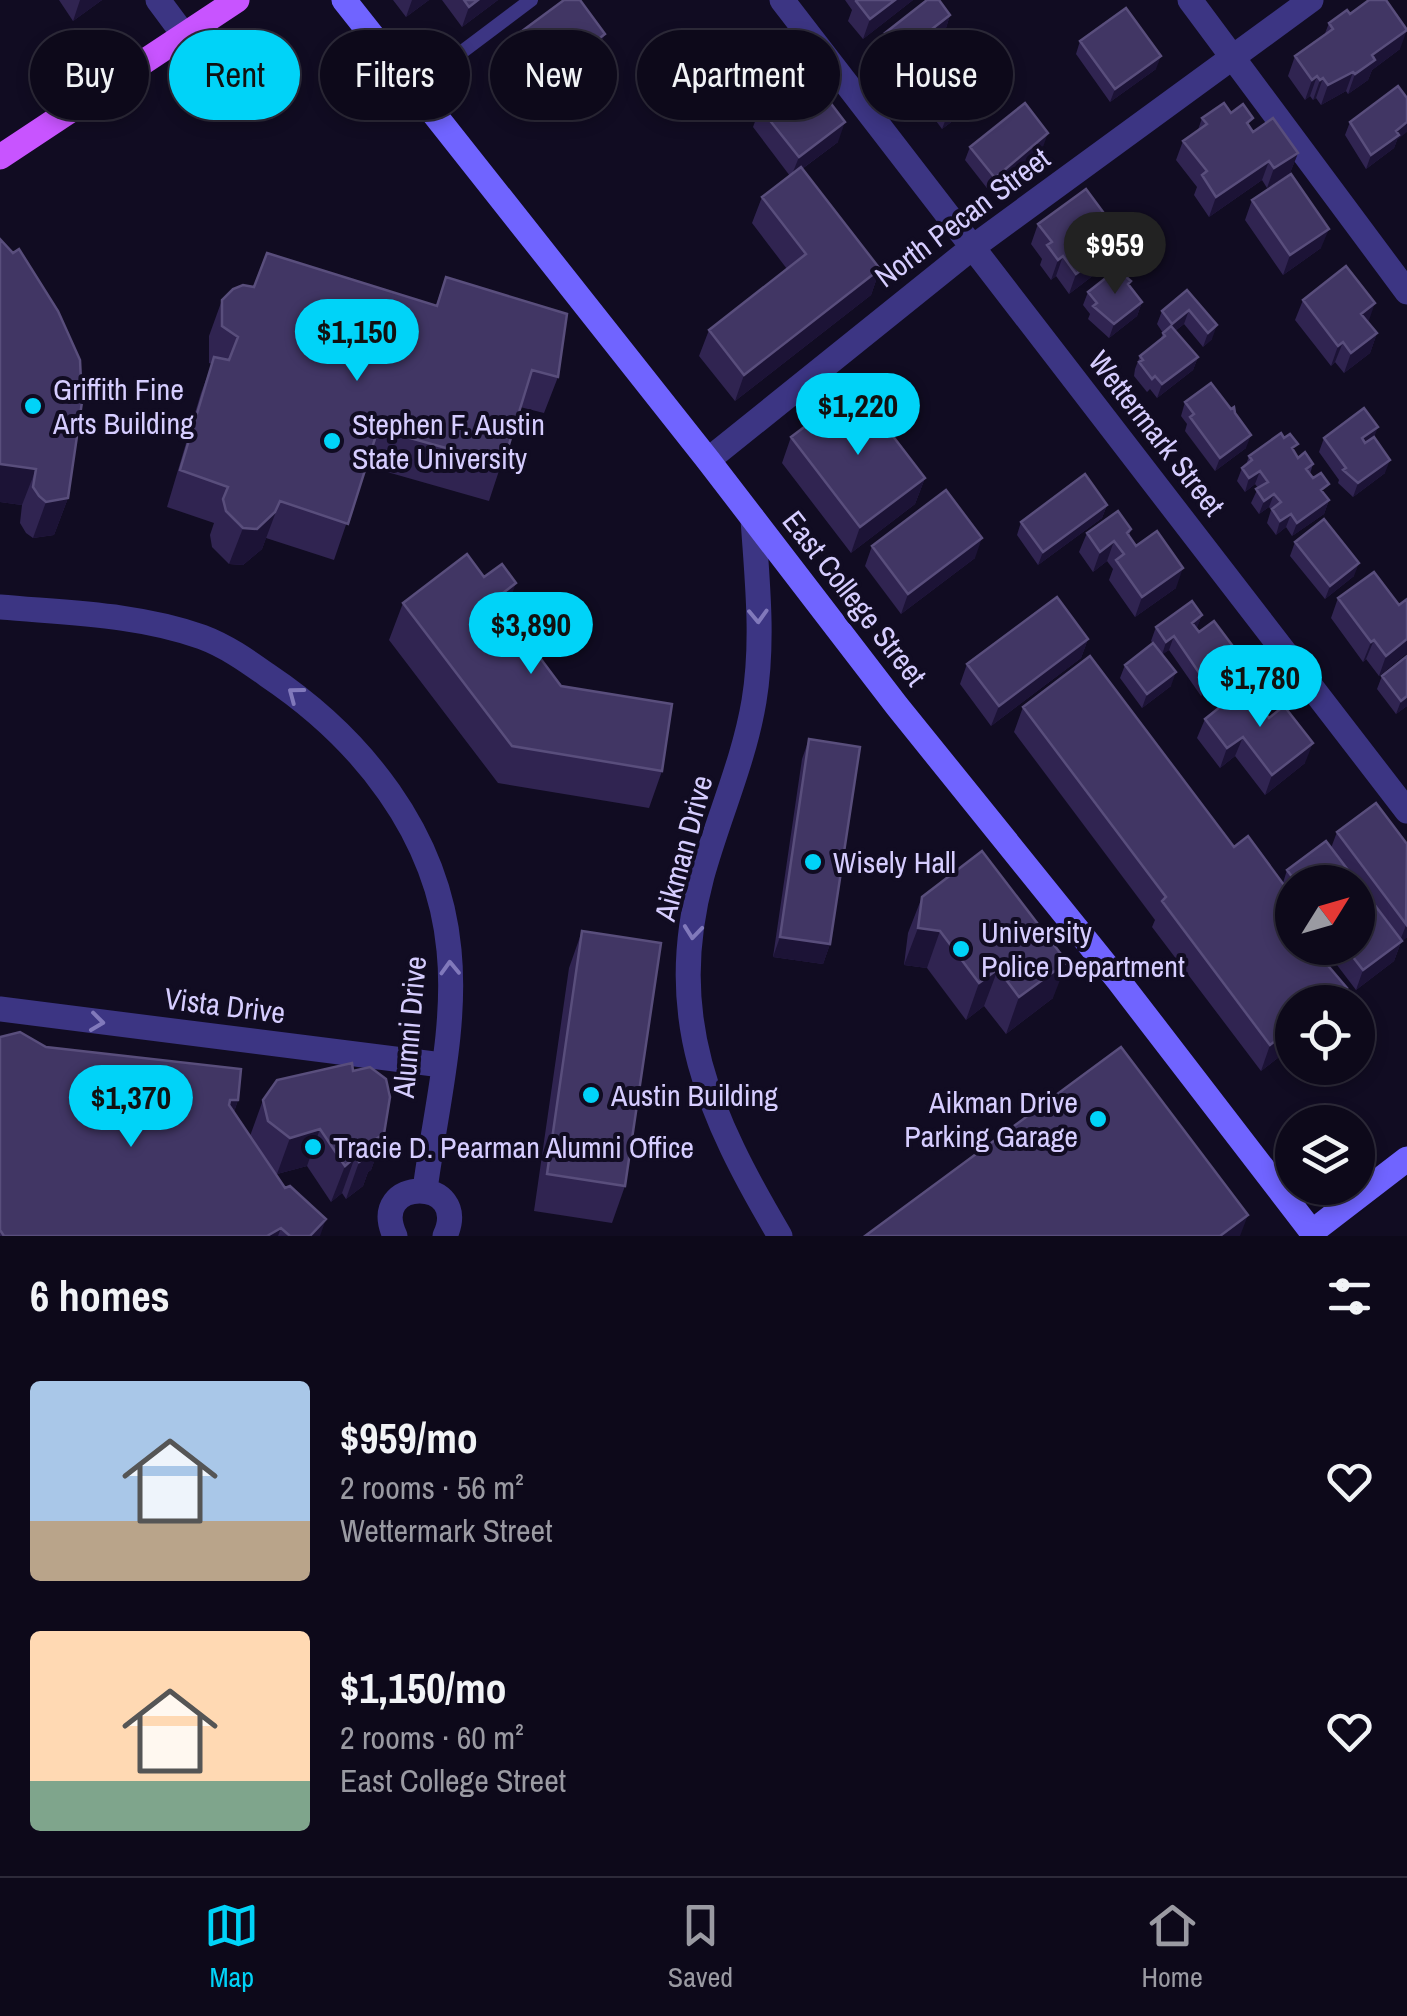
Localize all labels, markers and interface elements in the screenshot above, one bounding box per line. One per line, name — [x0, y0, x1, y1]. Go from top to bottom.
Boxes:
chip: Buy — [30, 30, 149, 120]
chip: Rent — [169, 30, 300, 120]
chip: Filters — [320, 30, 470, 120]
chip: New — [490, 30, 617, 120]
chip: Apartment — [637, 30, 840, 120]
chip: House — [860, 30, 1013, 120]
street label: North Pecan Street — [866, 138, 1058, 296]
pin: $959 — [1056, 212, 1174, 297]
text: $959 — [1086, 223, 1144, 266]
pin: $1,150 — [276, 299, 438, 384]
text: $1,150 — [317, 310, 397, 353]
street label: Wettermark Street — [1080, 342, 1234, 524]
place label: Griffith Fine Arts Building — [52, 369, 194, 443]
pin: $1,220 — [777, 373, 939, 458]
text: $1,220 — [818, 384, 898, 427]
marker: Griffith Fine Arts Building — [22, 395, 44, 417]
place label: Stephen F. Austin State University — [352, 404, 545, 478]
marker: Stephen F. Austin State University — [321, 430, 343, 452]
street label: East College Street — [774, 502, 936, 694]
pin: $3,890 — [450, 592, 612, 677]
text: $3,890 — [491, 603, 571, 646]
one-way arrow — [748, 609, 769, 625]
pin: $1,780 — [1179, 645, 1341, 730]
text: $1,780 — [1220, 656, 1300, 699]
one-way arrow — [288, 689, 306, 706]
street label: Aikman Drive — [644, 771, 722, 926]
place label: Wisely Hall — [833, 842, 956, 882]
marker: Wisely Hall — [802, 851, 824, 873]
north arrow — [1275, 865, 1375, 965]
map controls — [1275, 865, 1375, 1205]
place label: University Police Department — [981, 912, 1185, 986]
one-way arrow — [682, 925, 704, 941]
marker: University Police Department — [950, 938, 972, 960]
street label: Alumni Drive — [383, 954, 435, 1101]
one-way arrow — [440, 959, 461, 975]
street label: Vista Drive — [162, 978, 288, 1032]
button: locate — [1275, 985, 1375, 1085]
one-way arrow — [88, 1010, 105, 1031]
pin: $1,370 — [50, 1065, 212, 1150]
place label: Austin Building — [610, 1075, 778, 1115]
text: $1,370 — [91, 1076, 171, 1119]
place label: Aikman Drive Parking Garage — [904, 1082, 1078, 1156]
marker: Austin Building — [580, 1084, 602, 1106]
button: layers — [1275, 1105, 1375, 1205]
marker: Aikman Drive Parking Garage — [1087, 1108, 1109, 1130]
place label: Tracie D. Pearman Alumni Office — [333, 1127, 694, 1167]
marker: Tracie D. Pearman Alumni Office — [302, 1136, 324, 1158]
text: 6 homes — [30, 1268, 170, 1324]
icon: filters — [1322, 1269, 1377, 1324]
text: $959/mo — [340, 1410, 478, 1466]
icon: home — [110, 1421, 230, 1541]
icon: heart — [1322, 1454, 1377, 1509]
text: 2 rooms · 56 m² — [340, 1466, 524, 1509]
text: Wettermark Street — [340, 1509, 552, 1552]
text: $1,150/mo — [340, 1660, 507, 1716]
icon: home — [110, 1671, 230, 1791]
icon: heart — [1322, 1704, 1377, 1759]
text: 2 rooms · 60 m² — [340, 1716, 524, 1759]
text: East College Street — [340, 1759, 566, 1802]
tab: Map — [204, 1898, 259, 1996]
tab: Saved — [668, 1898, 733, 1996]
tab: Home — [1141, 1898, 1203, 1996]

